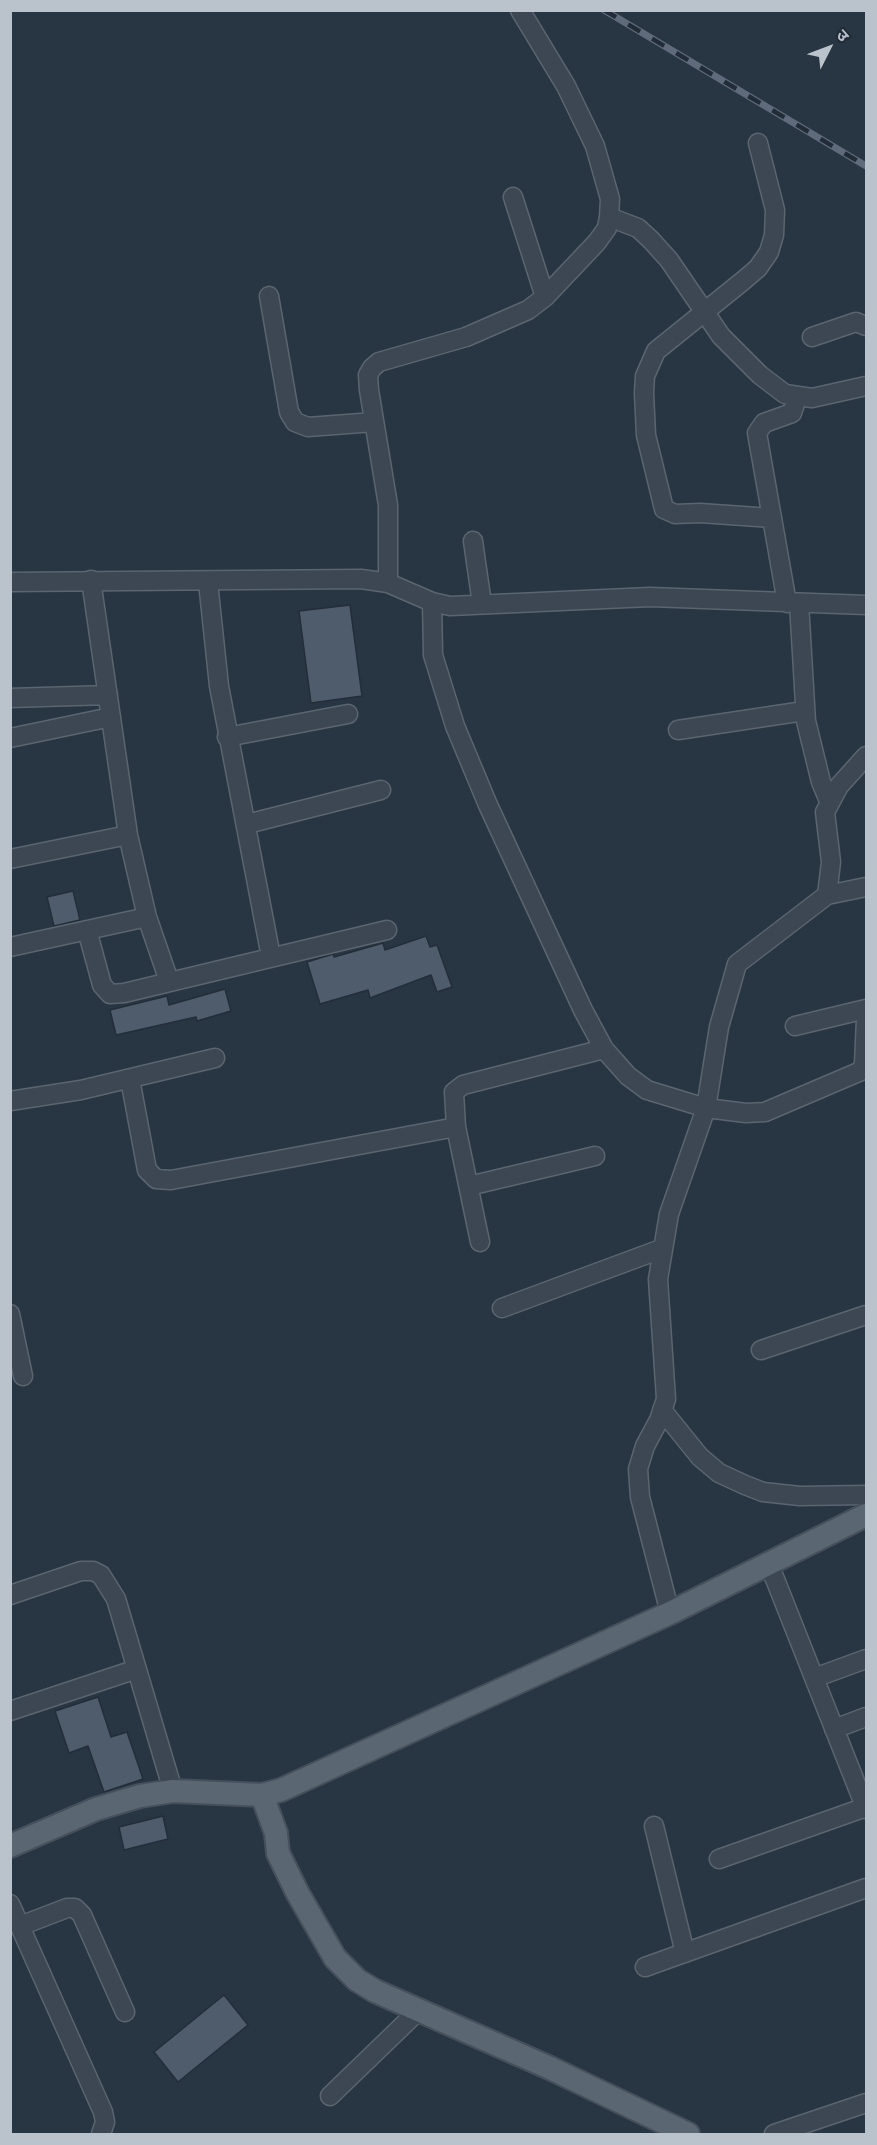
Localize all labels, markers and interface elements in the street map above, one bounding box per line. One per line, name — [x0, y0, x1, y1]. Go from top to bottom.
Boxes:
north arrow — [799, 18, 859, 78]
text: उ — [833, 26, 853, 45]

